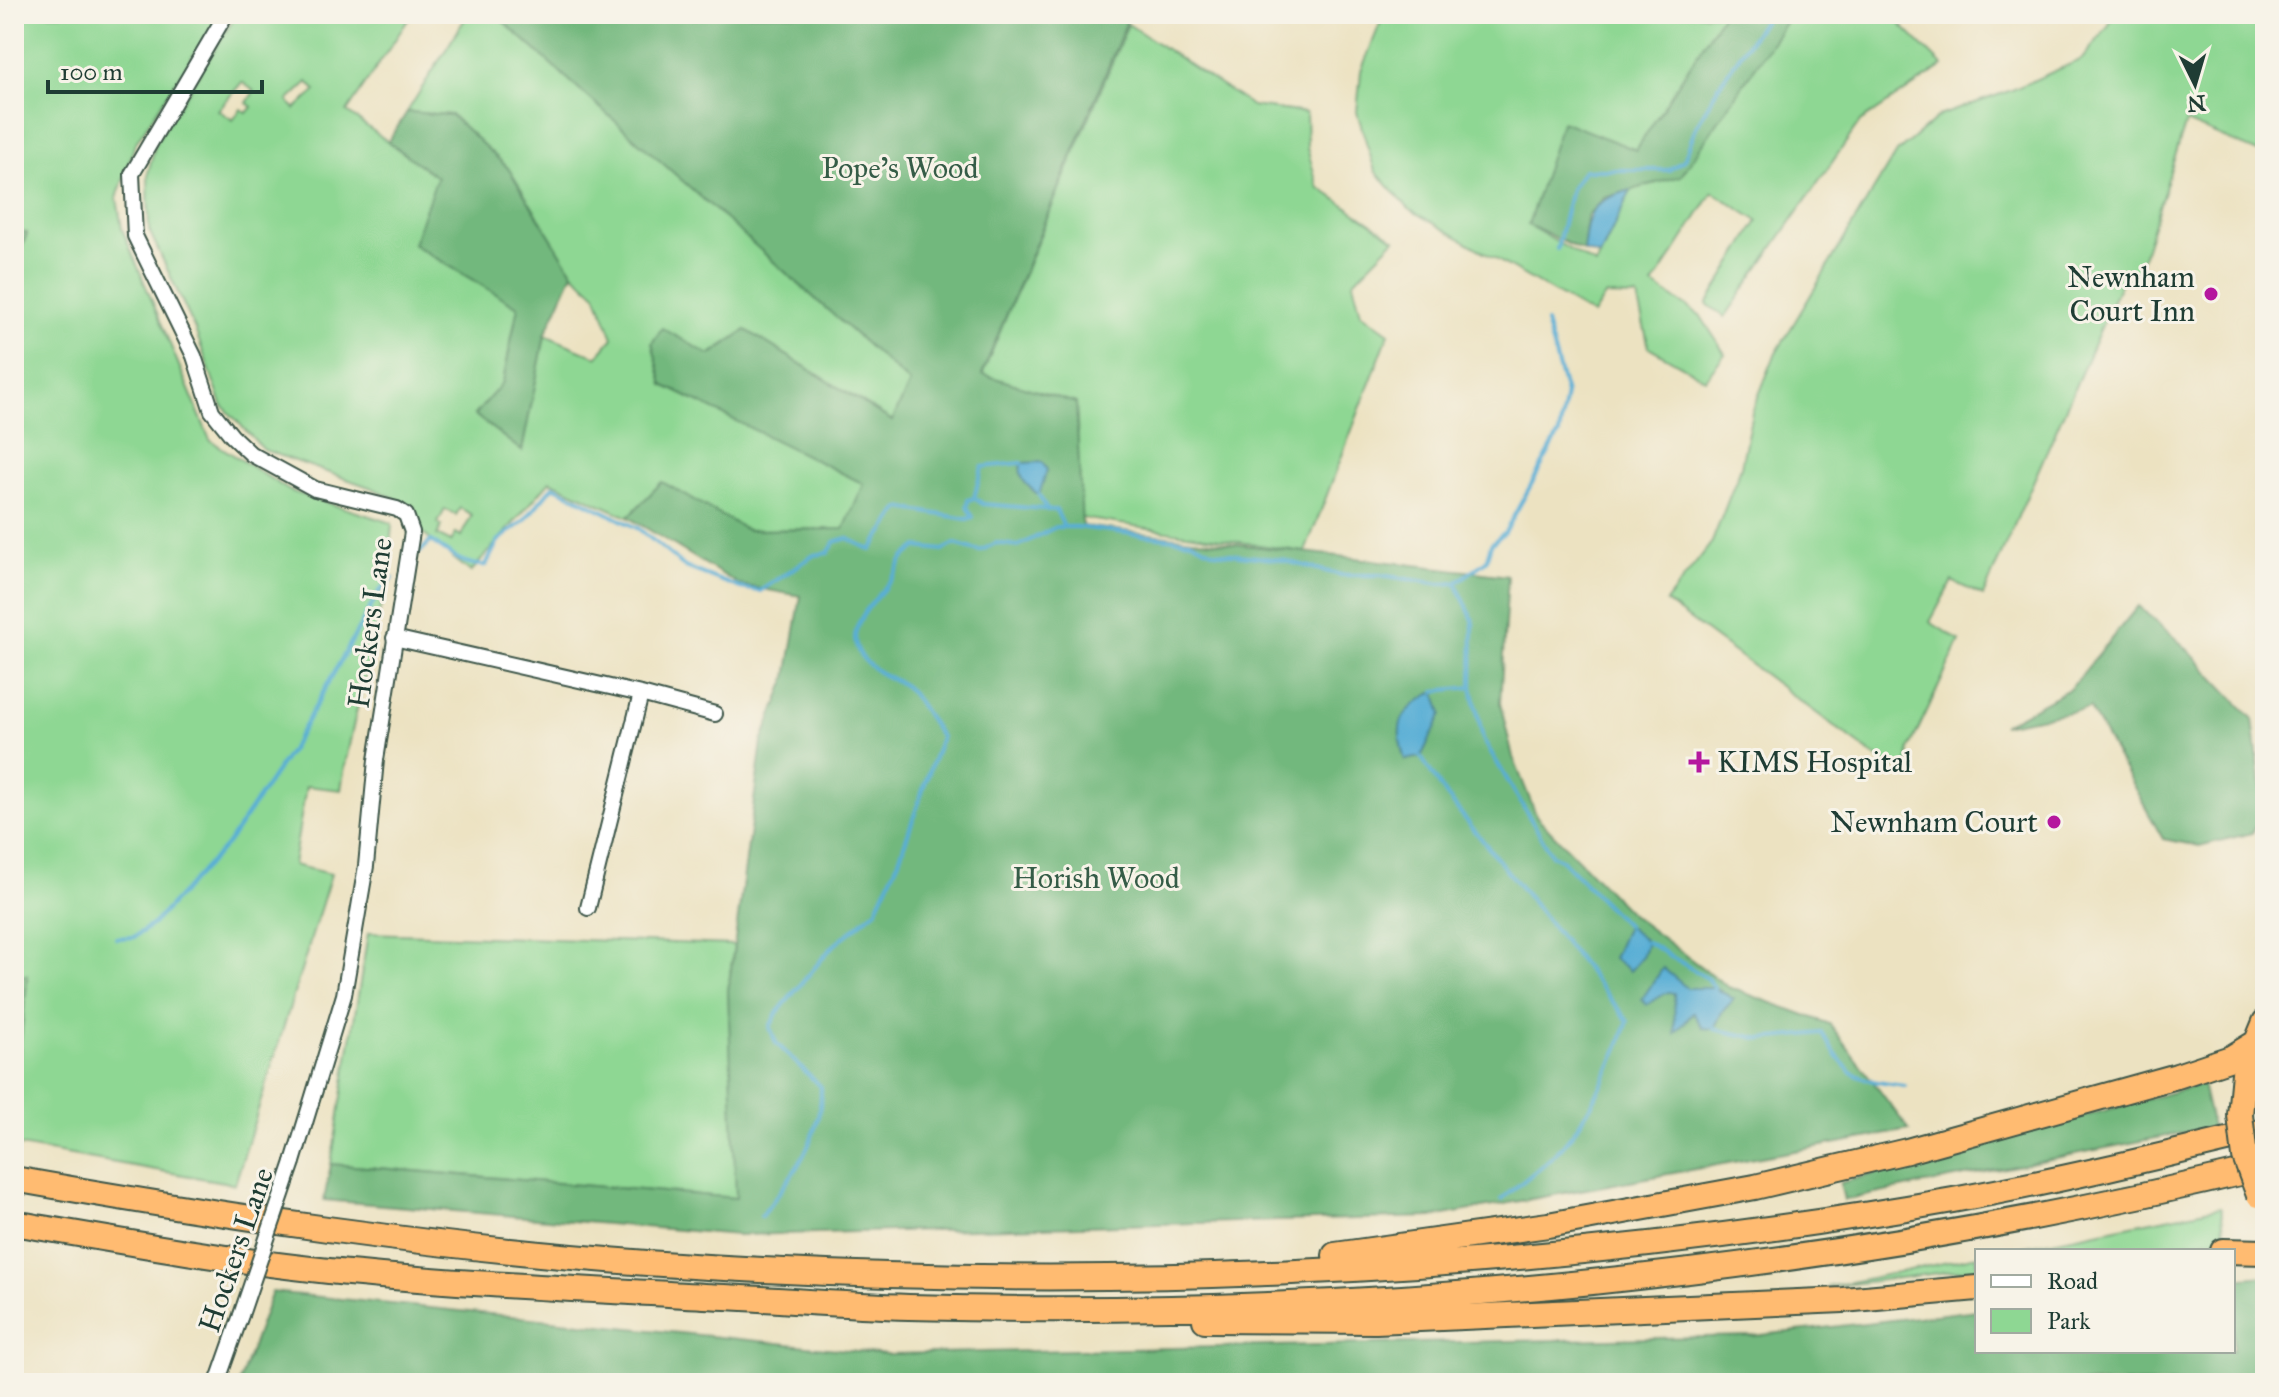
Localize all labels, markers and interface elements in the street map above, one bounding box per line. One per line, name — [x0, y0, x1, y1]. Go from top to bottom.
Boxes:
scale bar — [48, 44, 262, 94]
north arrow — [2155, 44, 2235, 124]
text: 100 m — [60, 57, 123, 87]
text: N — [2186, 89, 2207, 118]
park label: Pope's Wood — [822, 150, 978, 186]
place label: Newnham Court Inn — [2067, 259, 2195, 329]
marker: Newnham Court Inn — [2202, 285, 2220, 303]
street label: Hockers Lane — [340, 535, 400, 711]
place label: KIMS Hospital — [1717, 744, 1913, 780]
marker: KIMS Hospital — [1688, 751, 1710, 773]
place label: Newnham Court — [1830, 804, 2038, 840]
marker: Newnham Court — [2045, 813, 2063, 831]
park label: Horish Wood — [1012, 860, 1180, 896]
street label: Hockers Lane — [191, 1163, 281, 1337]
legend — [1975, 1249, 2235, 1353]
text: Road — [2047, 1266, 2098, 1296]
text: Park — [2047, 1306, 2091, 1336]

